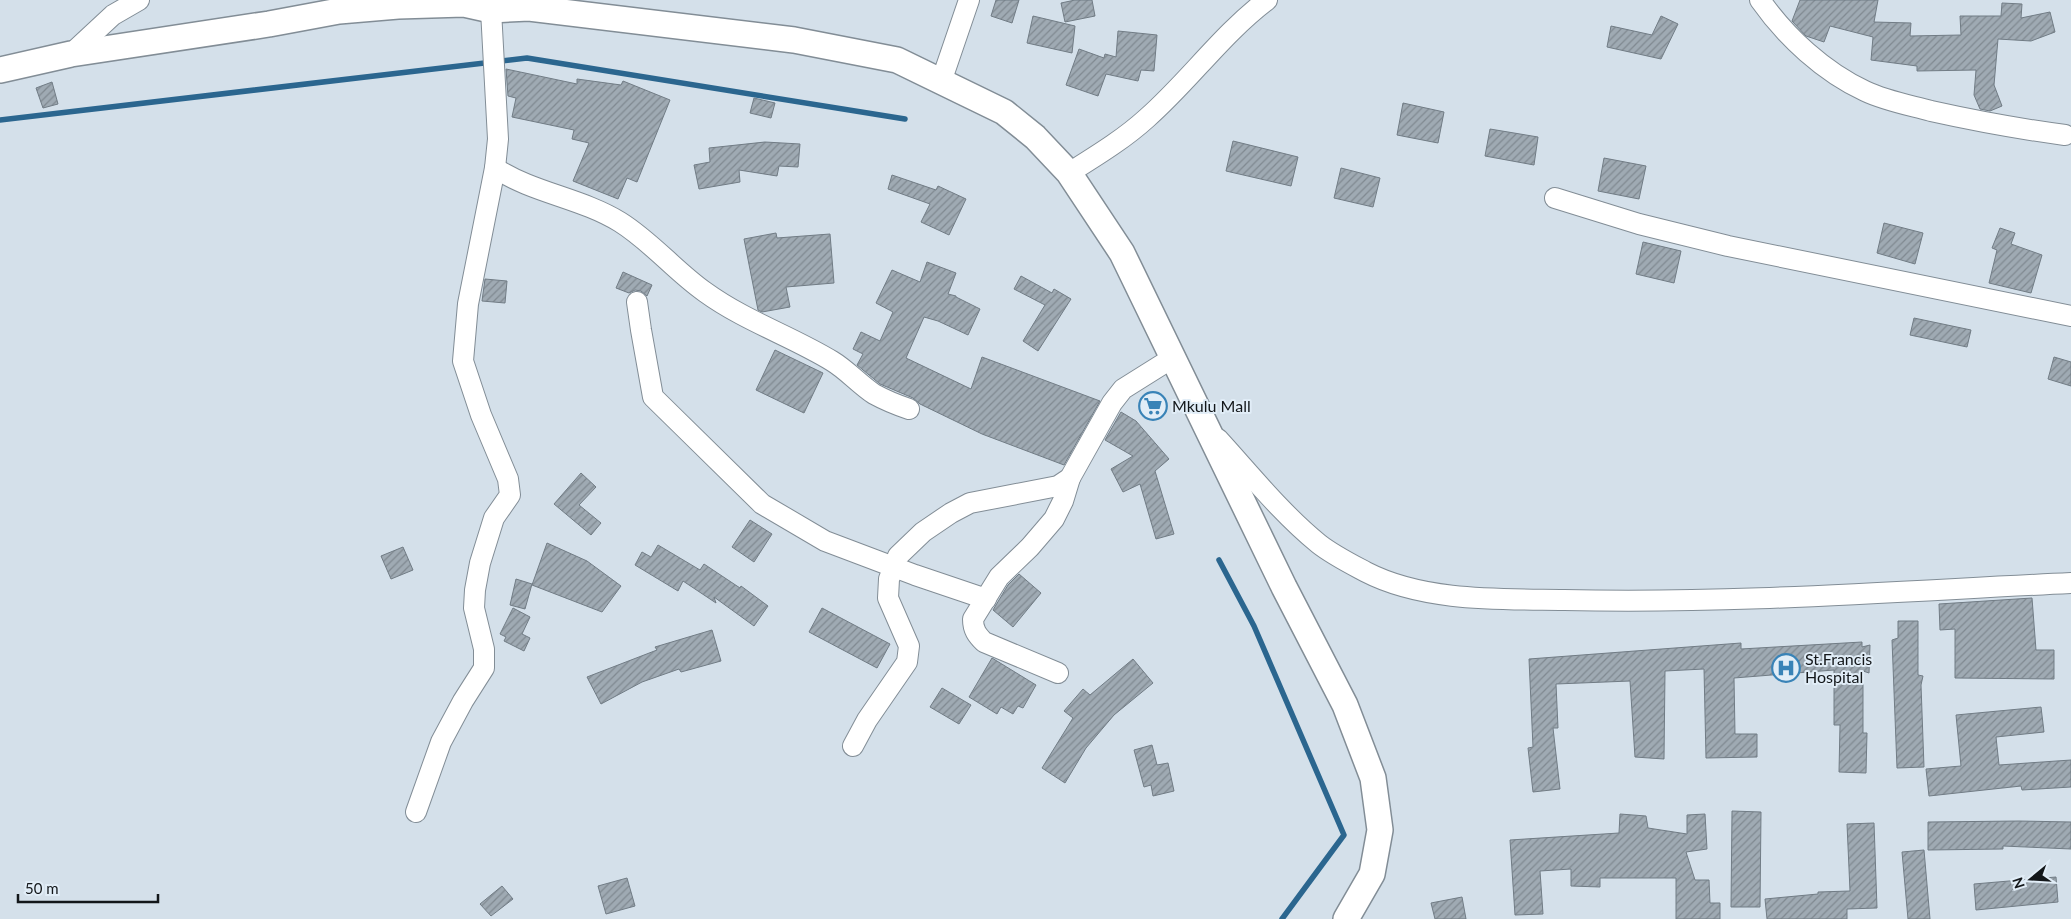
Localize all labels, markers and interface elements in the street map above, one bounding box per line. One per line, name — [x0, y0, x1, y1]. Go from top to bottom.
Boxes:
supermarket icon: Mkulu Mall — [1138, 391, 1168, 421]
place label: Mkulu Mall — [1172, 396, 1251, 415]
place label: St.Francis Hospital — [1805, 649, 1872, 686]
hospital icon: St.Francis Hospital — [1771, 653, 1801, 683]
north arrow — [2006, 854, 2056, 904]
scale bar — [18, 872, 158, 904]
text: N — [2008, 875, 2028, 891]
text: 50 m — [25, 879, 59, 897]

